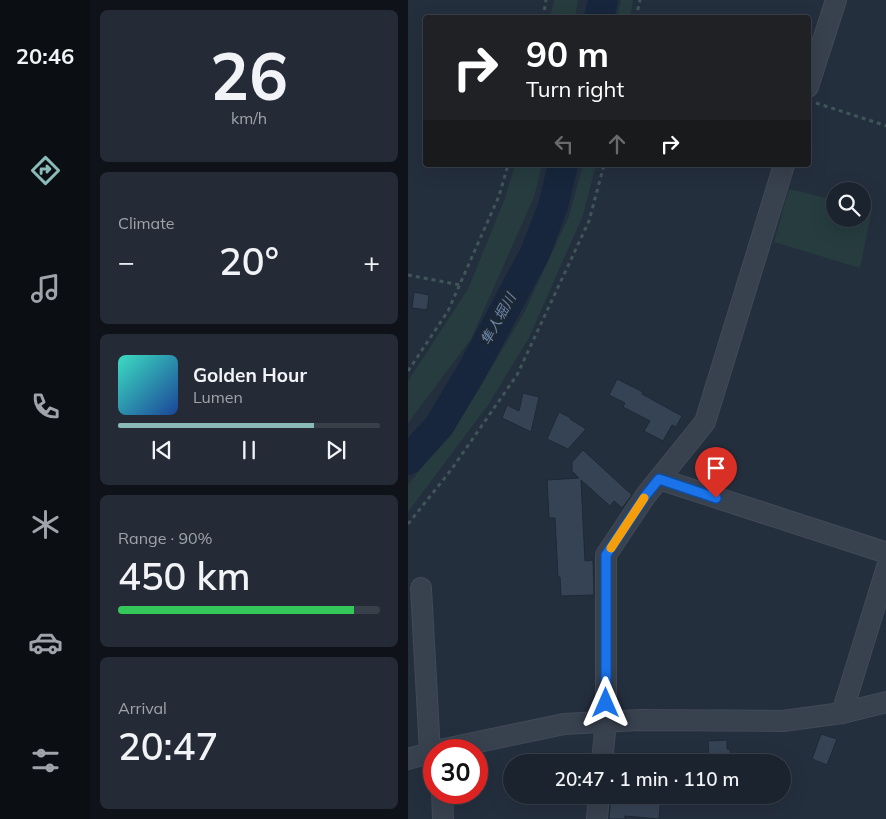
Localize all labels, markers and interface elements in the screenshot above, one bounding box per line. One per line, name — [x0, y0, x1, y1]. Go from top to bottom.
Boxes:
text: 90 m — [526, 32, 609, 76]
text: 26 — [210, 35, 288, 116]
icon: right — [443, 35, 508, 100]
text: 20:46 — [16, 42, 74, 70]
text: Turn right — [526, 75, 624, 103]
text: km/h — [231, 108, 267, 128]
icon: left — [550, 130, 578, 158]
icon: ahead — [603, 130, 631, 158]
icon: right — [656, 130, 684, 158]
icon: directions — [28, 153, 63, 188]
map controls — [826, 182, 871, 227]
button: search — [826, 182, 871, 227]
text: Climate — [118, 213, 174, 233]
text: 20° — [219, 237, 279, 285]
text: − — [118, 244, 135, 279]
text: + — [363, 244, 380, 279]
icon: music — [28, 271, 63, 306]
water label: 隼人堀川 — [477, 288, 520, 348]
text: Golden Hour — [193, 363, 307, 387]
text: Lumen — [193, 387, 243, 407]
icon: phone — [28, 389, 63, 424]
icon: previous — [148, 436, 176, 464]
icon: pause — [235, 436, 263, 464]
icon: next — [322, 436, 350, 464]
pin — [695, 447, 737, 498]
icon: arrive — [702, 454, 730, 482]
icon: climate — [28, 507, 63, 542]
text: Range · 90% — [118, 528, 213, 548]
text: 450 km — [118, 552, 251, 600]
icon: car — [28, 625, 63, 660]
position arrow — [579, 676, 631, 728]
text: Arrival — [118, 698, 167, 718]
text: 20:47 — [118, 722, 218, 770]
speed limit sign: 30 — [423, 739, 488, 804]
icon: filters — [28, 743, 63, 778]
text: 20:47 · 1 min · 110 m — [554, 767, 740, 791]

